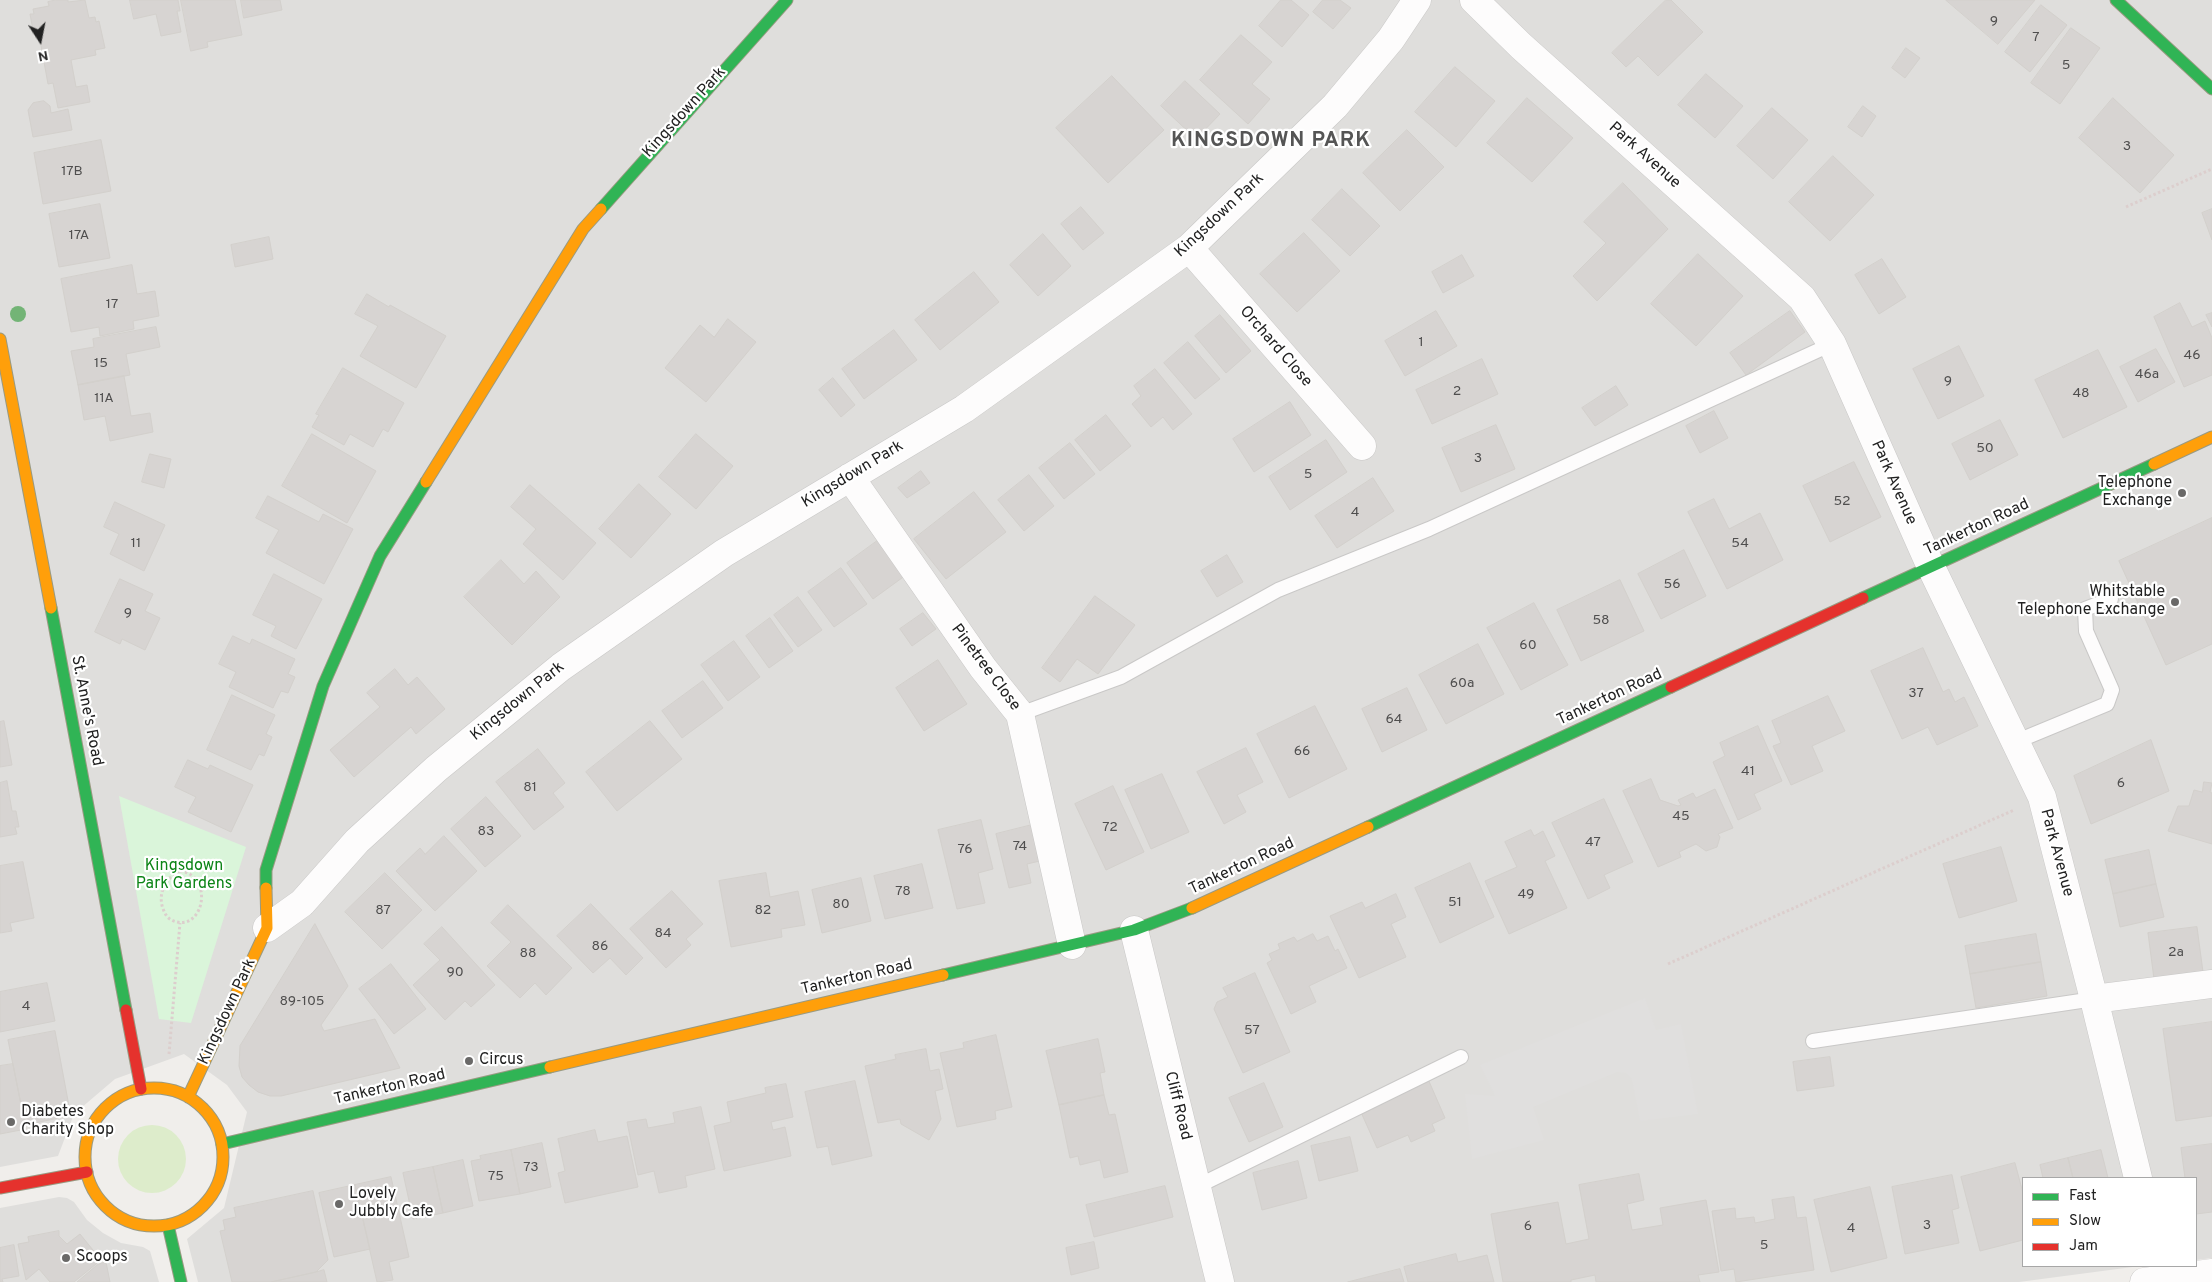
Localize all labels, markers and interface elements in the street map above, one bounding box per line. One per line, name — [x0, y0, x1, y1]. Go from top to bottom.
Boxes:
house number: 9 — [1990, 14, 1998, 30]
north arrow — [15, 15, 65, 65]
house number: 7 — [2032, 30, 2040, 46]
text: N — [36, 46, 50, 65]
house number: 5 — [2062, 58, 2070, 74]
street label: Kingsdown Park — [639, 64, 731, 162]
street label: Park Avenue — [1604, 119, 1684, 193]
district label: KINGSDOWN PARK — [1169, 129, 1373, 155]
house number: 3 — [2123, 139, 2131, 155]
house number: 17B — [61, 164, 83, 180]
street label: Kingsdown Park — [1171, 170, 1269, 262]
house number: 17A — [69, 228, 89, 244]
house number: 17 — [106, 297, 118, 313]
street label: Orchard Close — [1235, 303, 1315, 391]
house number: 1 — [1418, 335, 1424, 351]
house number: 46 — [2183, 348, 2201, 364]
house number: 15 — [94, 356, 108, 372]
house number: 46a — [2135, 367, 2159, 383]
house number: 9 — [1944, 374, 1952, 390]
house number: 2 — [1453, 384, 1461, 400]
house number: 48 — [2072, 386, 2090, 402]
house number: 11A — [94, 391, 114, 407]
street label: Kingsdown Park — [799, 437, 907, 513]
street label: Park Avenue — [1866, 438, 1920, 528]
house number: 50 — [1976, 441, 1994, 457]
house number: 3 — [1474, 451, 1482, 467]
house number: 5 — [1304, 467, 1312, 483]
place label: Telephone Exchange — [2098, 474, 2172, 512]
marker: Telephone Exchange — [2176, 487, 2188, 499]
house number: 52 — [1833, 494, 1851, 510]
street label: Tankerton Road — [1921, 495, 2033, 561]
house number: 4 — [1351, 505, 1359, 521]
house number: 11 — [131, 536, 141, 552]
house number: 54 — [1731, 536, 1749, 552]
house number: 56 — [1663, 577, 1681, 593]
place label: Whitstable Telephone Exchange — [2017, 583, 2165, 621]
marker: Whitstable Telephone Exchange — [2169, 596, 2181, 608]
house number: 9 — [124, 606, 132, 622]
house number: 58 — [1592, 613, 1610, 629]
street label: Pinetree Close — [946, 621, 1024, 715]
house number: 60 — [1519, 638, 1537, 654]
street label: St. Anne's Road — [66, 654, 106, 768]
street label: Kingsdown Park — [467, 658, 569, 746]
street label: Tankerton Road — [1554, 665, 1666, 731]
house number: 60a — [1450, 676, 1474, 692]
house number: 37 — [1908, 686, 1924, 702]
house number: 64 — [1385, 712, 1403, 728]
house number: 66 — [1294, 744, 1310, 760]
house number: 41 — [1741, 764, 1755, 780]
house number: 6 — [2117, 776, 2125, 792]
house number: 81 — [523, 780, 537, 796]
street label: Park Avenue — [2035, 807, 2077, 899]
house number: 45 — [1672, 809, 1690, 825]
house number: 72 — [1102, 820, 1118, 836]
house number: 83 — [478, 824, 494, 840]
street label: Tankerton Road — [1186, 834, 1298, 900]
house number: 47 — [1585, 835, 1601, 851]
house number: 74 — [1013, 839, 1027, 855]
house number: 76 — [958, 842, 972, 858]
park label: Kingsdown Park Gardens — [136, 857, 232, 895]
house number: 78 — [895, 884, 911, 900]
house number: 49 — [1518, 887, 1534, 903]
house number: 51 — [1448, 895, 1462, 911]
house number: 80 — [832, 897, 850, 913]
house number: 87 — [375, 903, 391, 919]
house number: 82 — [755, 903, 771, 919]
house number: 84 — [654, 926, 672, 942]
house number: 86 — [592, 939, 608, 955]
house number: 2a — [2168, 945, 2184, 961]
house number: 88 — [519, 946, 537, 962]
street label: Kingsdown Park — [195, 956, 261, 1068]
street label: Tankerton Road — [799, 956, 915, 1000]
house number: 90 — [446, 965, 464, 981]
house number: 89-105 — [279, 994, 325, 1010]
house number: 4 — [22, 999, 30, 1015]
house number: 57 — [1244, 1023, 1260, 1039]
place label: Circus — [479, 1051, 524, 1071]
marker: Circus — [463, 1055, 475, 1067]
street label: Tankerton Road — [332, 1066, 448, 1110]
street label: Cliff Road — [1159, 1070, 1195, 1142]
place label: Diabetes Charity Shop — [21, 1103, 114, 1141]
marker: Diabetes Charity Shop — [5, 1116, 17, 1128]
house number: 73 — [523, 1160, 539, 1176]
house number: 75 — [488, 1169, 504, 1185]
legend — [2022, 1177, 2197, 1267]
place label: Lovely Jubbly Cafe — [349, 1185, 433, 1223]
text: Fast — [2069, 1187, 2097, 1206]
marker: Lovely Jubbly Cafe — [333, 1198, 345, 1210]
text: Slow — [2069, 1212, 2101, 1231]
house number: 3 — [1923, 1218, 1931, 1234]
house number: 6 — [1524, 1219, 1532, 1235]
house number: 4 — [1847, 1221, 1855, 1237]
text: Jam — [2069, 1237, 2098, 1256]
house number: 5 — [1760, 1238, 1768, 1254]
place label: Scoops — [76, 1248, 128, 1268]
marker: Scoops — [60, 1252, 72, 1264]

